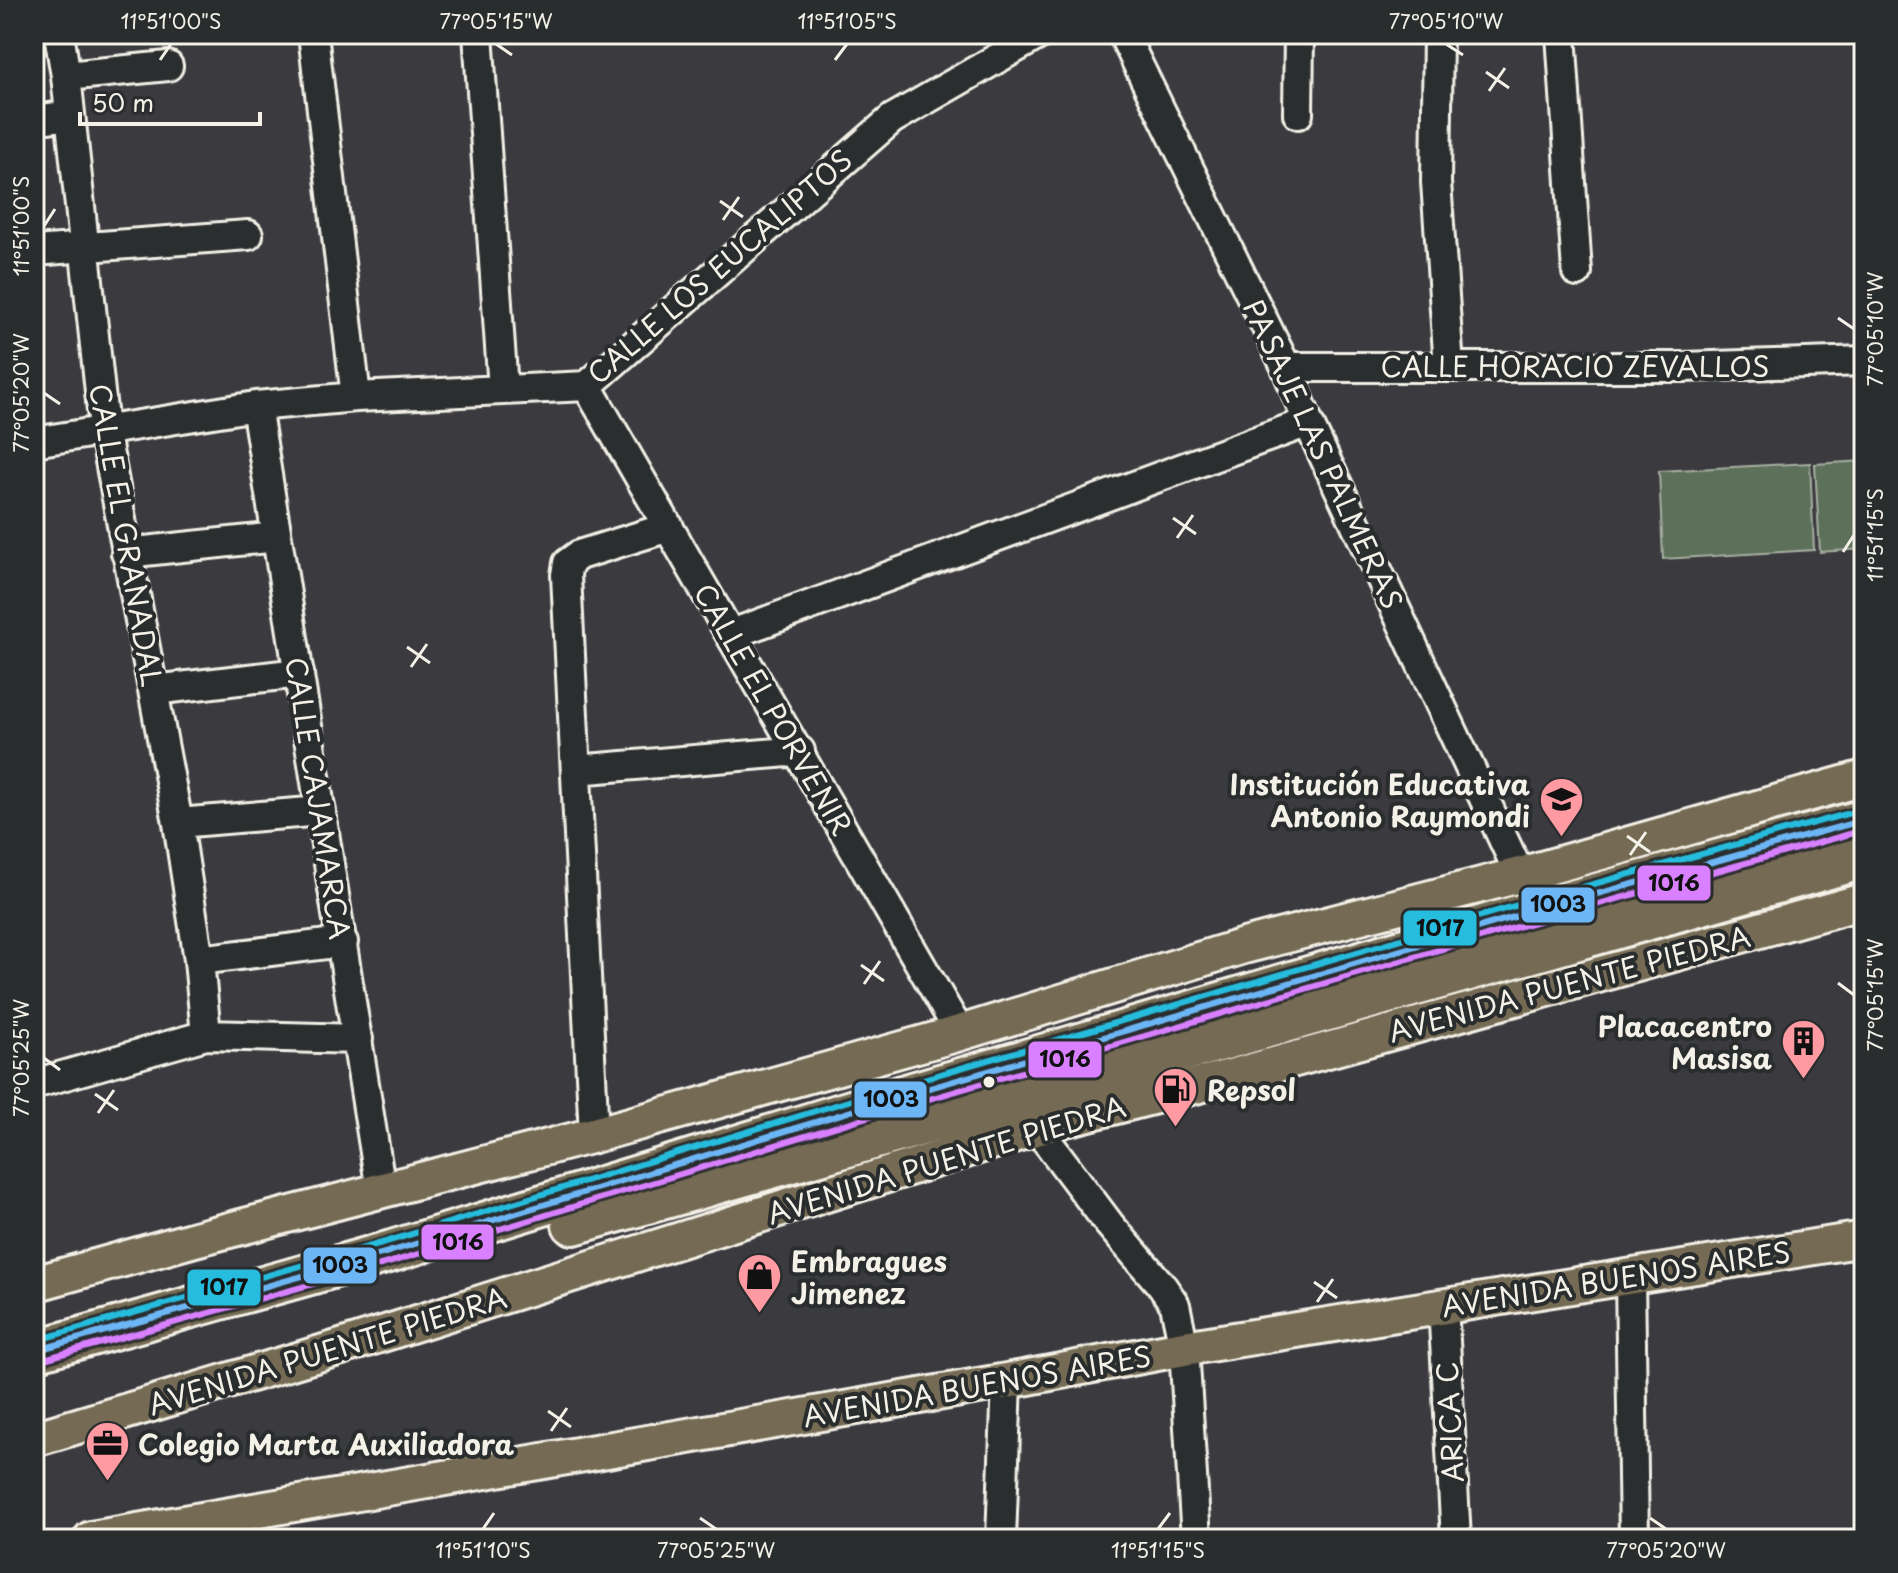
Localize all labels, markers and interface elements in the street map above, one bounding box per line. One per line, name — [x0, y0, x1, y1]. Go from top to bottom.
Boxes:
text: 11°51'00"S — [121, 6, 221, 36]
text: 77°05'15"W — [439, 6, 553, 36]
text: 11°51'05"S — [797, 6, 897, 36]
text: 77°05'10"W — [1389, 6, 1504, 36]
scale bar — [80, 76, 260, 126]
text: 50 m — [92, 84, 154, 120]
street label: CALLE LOS EUCALIPTOS — [577, 138, 861, 394]
text: 11°51'00"S — [6, 176, 36, 276]
text: 77°05'10"W — [1860, 271, 1890, 386]
street label: PASAJE LAS PALMERAS — [1233, 292, 1415, 616]
text: 77°05'20"W — [6, 333, 36, 453]
street label: CALLE HORACIO ZEVALLOS — [1381, 344, 1769, 387]
street label: CALLE EL GRANADAL — [79, 380, 175, 690]
text: 11°51'15"S — [1860, 488, 1890, 582]
street label: CALLE EL PORVENIR — [684, 575, 864, 843]
street label: CALLE CAJAMARCA — [275, 654, 363, 942]
place label: Institución Educativa Antonio Raymondi — [1229, 762, 1531, 837]
school or university icon: Institución Educativa Antonio Raymondi — [1537, 775, 1585, 838]
line badge: 1016 — [1636, 864, 1712, 902]
text: 1016 — [1648, 865, 1700, 898]
line badge: 1003 — [1520, 886, 1596, 924]
text: 1003 — [1530, 886, 1586, 919]
line badge: 1017 — [1402, 909, 1478, 947]
text: 1017 — [1416, 910, 1465, 943]
street label: AVENIDA PUENTE PIEDRA — [1383, 914, 1755, 1052]
text: 77°05'15"W — [1860, 938, 1890, 1052]
text: 77°05'25"W — [6, 999, 36, 1117]
place label: Placacentro Masisa — [1598, 1004, 1773, 1079]
building icon: Placacentro Masisa — [1779, 1017, 1827, 1080]
line badge: 1016 — [1027, 1040, 1103, 1079]
text: 1016 — [1039, 1041, 1091, 1074]
fuel station icon: Repsol — [1152, 1065, 1200, 1128]
place label: Repsol — [1207, 1068, 1296, 1111]
unlabelled marker — [981, 1074, 997, 1090]
line badge: 1003 — [853, 1080, 928, 1119]
text: 1003 — [863, 1081, 919, 1114]
street label: AVENIDA PUENTE PIEDRA — [761, 1084, 1131, 1234]
line badge: 1016 — [420, 1223, 495, 1261]
text: 1016 — [432, 1224, 484, 1257]
street label: AVENIDA BUENOS AIRES — [1438, 1229, 1794, 1327]
place label: Embragues Jimenez — [791, 1239, 947, 1314]
line badge: 1003 — [302, 1246, 378, 1285]
text: 1003 — [312, 1247, 368, 1280]
shop icon: Embragues Jimenez — [736, 1252, 784, 1315]
line badge: 1017 — [186, 1268, 262, 1307]
text: 1017 — [200, 1269, 249, 1302]
street label: AVENIDA PUENTE PIEDRA — [142, 1275, 512, 1425]
street label: AVENIDA BUENOS AIRES — [799, 1333, 1155, 1437]
street label: ARICA C — [1424, 1360, 1474, 1484]
office icon: Colegio Marta Auxiliadora — [83, 1419, 131, 1482]
place label: Colegio Marta Auxiliadora — [138, 1422, 514, 1465]
text: 11°51'10"S — [435, 1535, 531, 1565]
text: 77°05'25"W — [657, 1535, 775, 1565]
text: 11°51'15"S — [1111, 1535, 1205, 1565]
text: 77°05'20"W — [1606, 1535, 1726, 1565]

